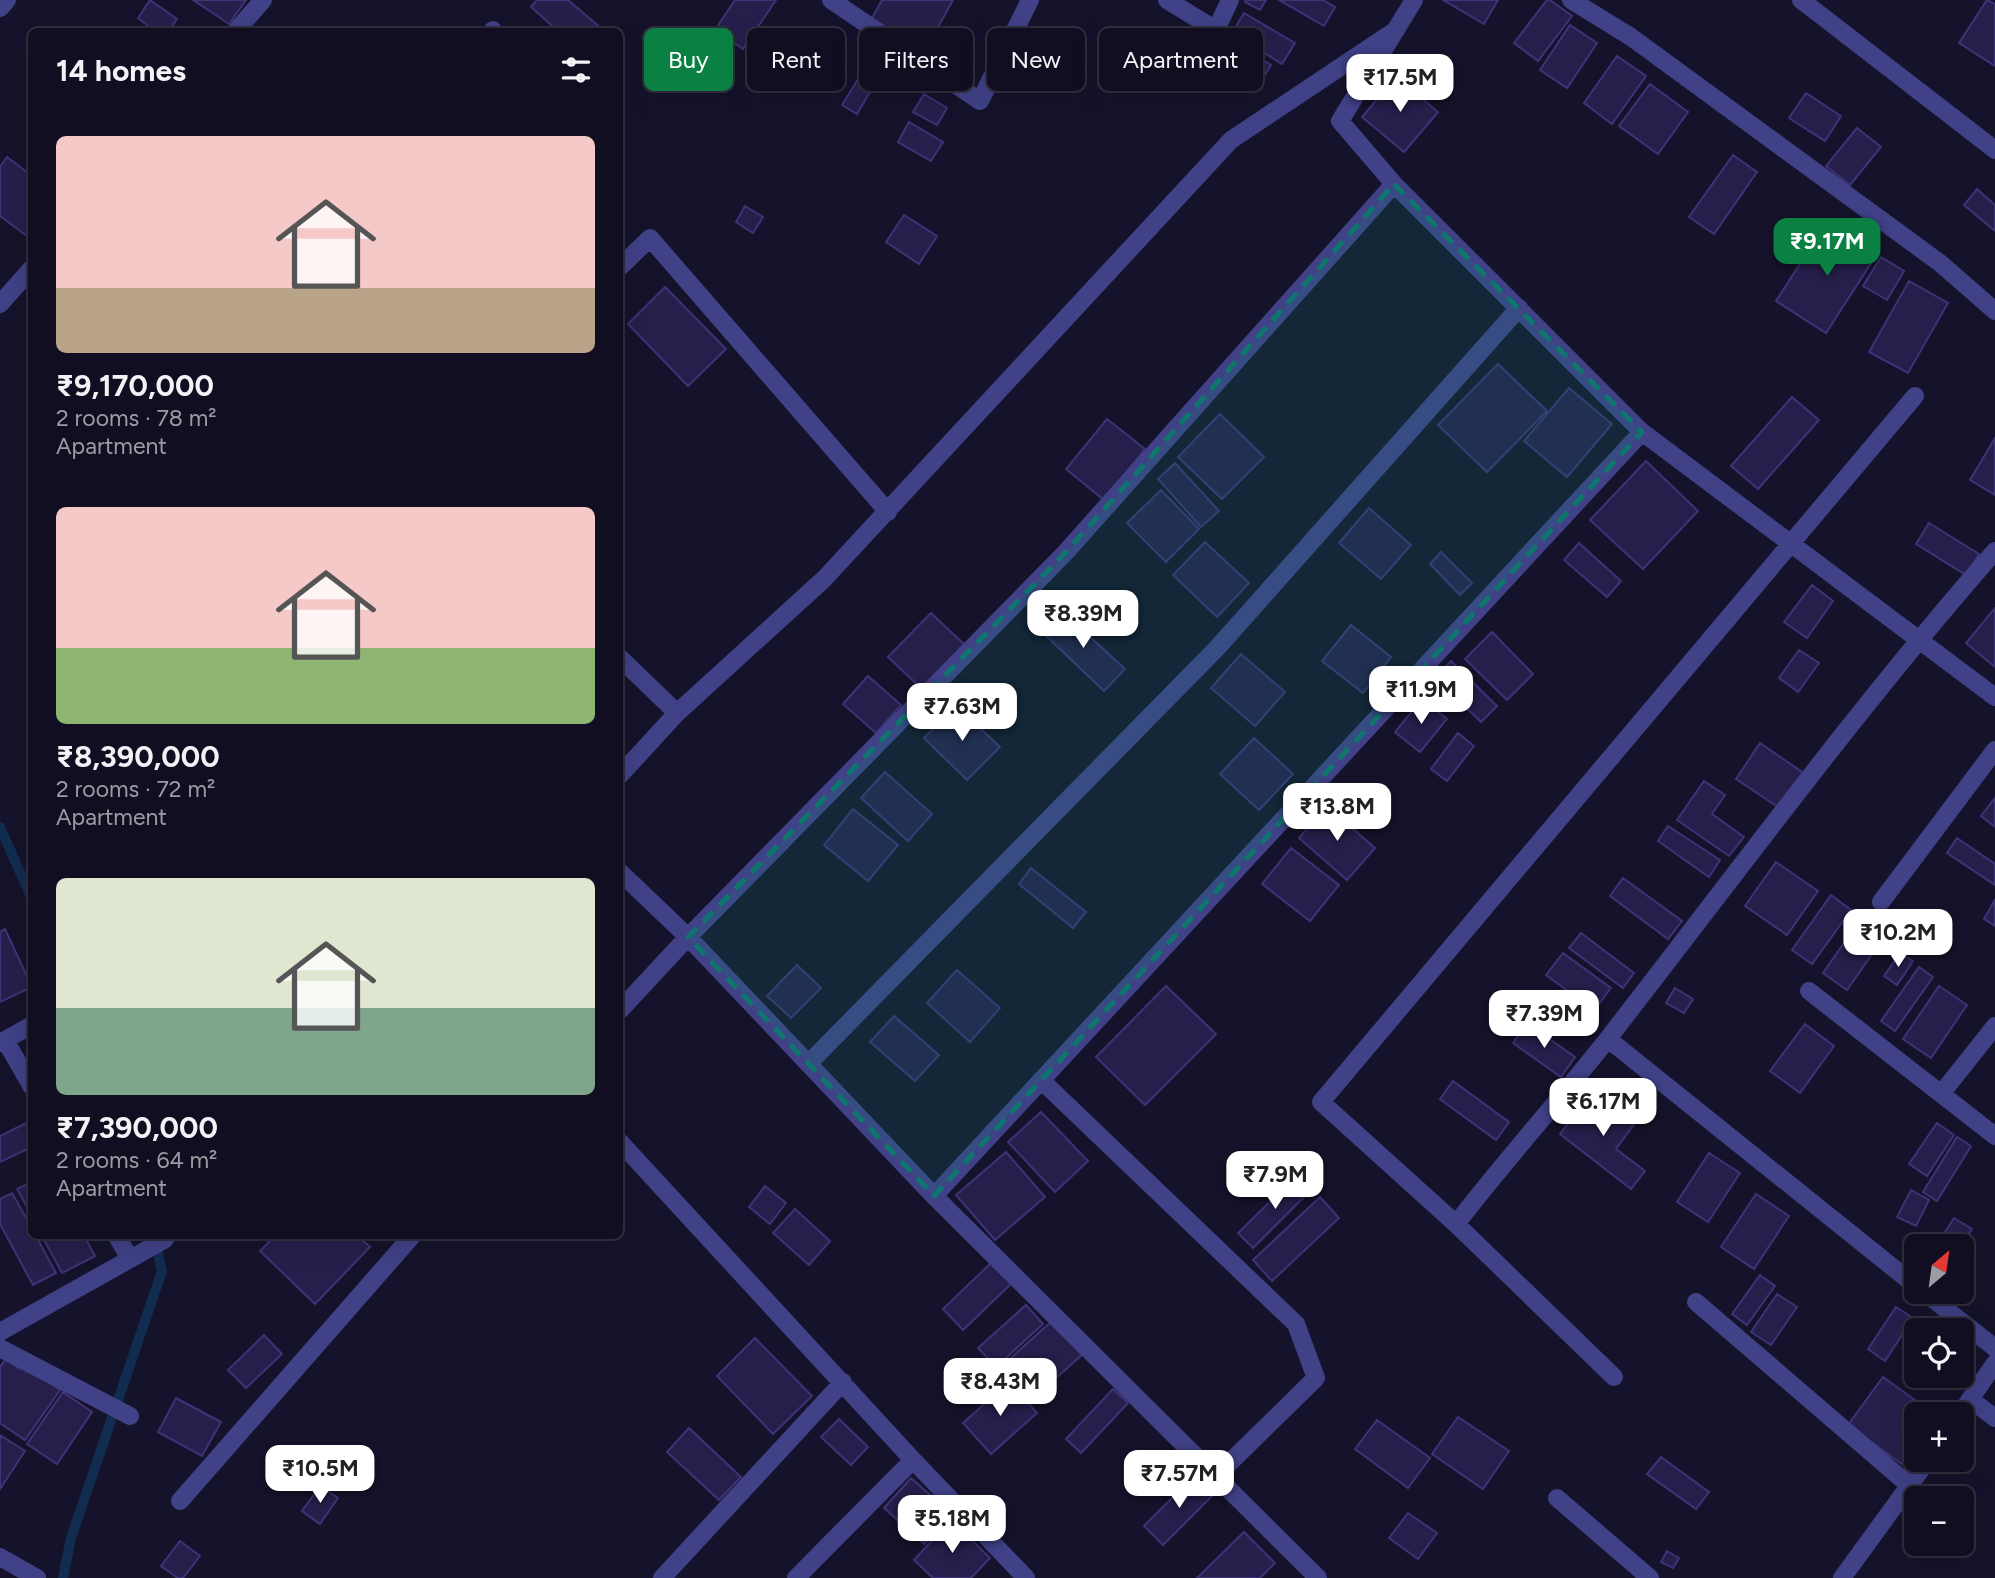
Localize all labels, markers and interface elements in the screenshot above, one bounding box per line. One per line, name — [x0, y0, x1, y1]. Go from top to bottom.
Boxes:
chip: Buy — [644, 28, 733, 91]
chip: Rent — [747, 28, 845, 91]
chip: Filters — [859, 28, 973, 91]
chip: New — [987, 28, 1085, 91]
chip: Apartment — [1099, 28, 1263, 91]
icon: filters — [557, 51, 595, 89]
text: 14 homes — [56, 52, 186, 89]
pin: ₹17.5M — [1343, 54, 1457, 114]
text: ₹17.5M — [1362, 63, 1438, 91]
icon: home — [263, 181, 389, 307]
pin: ₹9.17M — [1770, 218, 1884, 278]
text: ₹9.17M — [1789, 227, 1865, 255]
text: ₹9,170,000 — [56, 367, 214, 404]
text: 2 rooms · 78 m² — [56, 404, 217, 432]
text: Apartment — [56, 432, 167, 460]
icon: home — [263, 552, 389, 678]
pin: ₹8.39M — [1026, 590, 1140, 650]
text: ₹8.39M — [1043, 599, 1123, 627]
pin: ₹11.9M — [1364, 666, 1478, 726]
text: ₹11.9M — [1385, 675, 1457, 703]
pin: ₹7.63M — [905, 684, 1019, 743]
text: ₹7.63M — [923, 692, 1001, 720]
text: ₹8,390,000 — [56, 738, 220, 775]
text: 2 rooms · 72 m² — [56, 775, 215, 803]
pin: ₹13.8M — [1280, 784, 1394, 843]
text: ₹13.8M — [1299, 792, 1375, 820]
text: Apartment — [56, 803, 167, 831]
pin: ₹10.2M — [1841, 909, 1955, 969]
text: ₹10.2M — [1859, 918, 1937, 946]
icon: home — [263, 923, 389, 1049]
pin: ₹7.39M — [1487, 990, 1601, 1050]
text: ₹7.39M — [1505, 999, 1583, 1027]
pin: ₹6.17M — [1546, 1078, 1660, 1138]
text: ₹6.17M — [1565, 1087, 1641, 1115]
text: ₹7,390,000 — [56, 1109, 218, 1146]
text: 2 rooms · 64 m² — [56, 1146, 217, 1174]
pin: ₹7.9M — [1226, 1152, 1324, 1211]
text: ₹7.9M — [1242, 1160, 1308, 1188]
text: Apartment — [56, 1174, 167, 1202]
north arrow — [1904, 1234, 1974, 1304]
map controls — [1904, 1234, 1974, 1556]
button: locate — [1904, 1318, 1974, 1388]
pin: ₹8.43M — [943, 1358, 1057, 1418]
text: ₹8.43M — [960, 1367, 1040, 1395]
button: + — [1904, 1402, 1974, 1472]
pin: ₹10.5M — [263, 1446, 377, 1505]
pin: ₹7.57M — [1122, 1450, 1236, 1510]
text: ₹10.5M — [281, 1454, 359, 1482]
text: ₹7.57M — [1140, 1459, 1218, 1487]
button: − — [1904, 1486, 1974, 1556]
pin: ₹5.18M — [895, 1496, 1009, 1555]
text: ₹5.18M — [914, 1504, 990, 1532]

